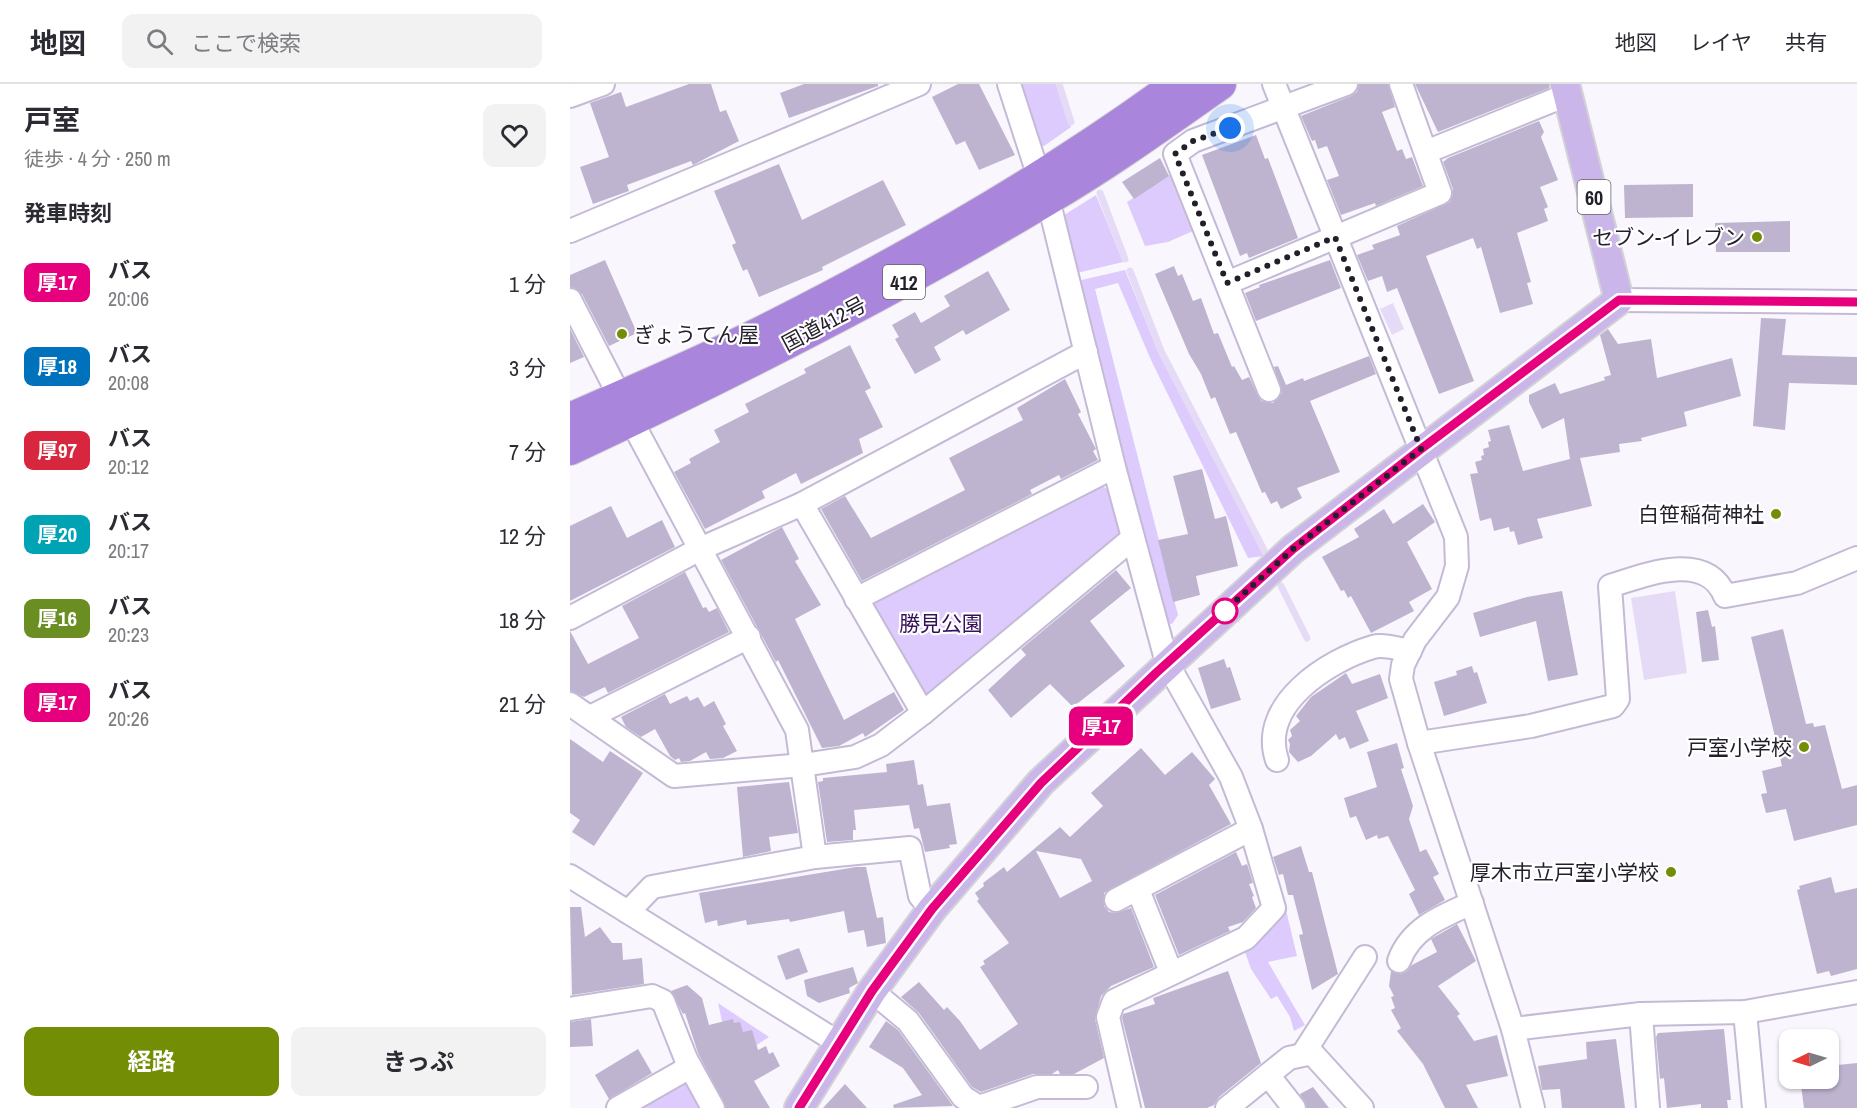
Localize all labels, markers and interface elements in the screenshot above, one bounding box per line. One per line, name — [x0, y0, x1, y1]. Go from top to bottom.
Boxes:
search box — [122, 14, 542, 68]
text: 地図 — [30, 24, 86, 62]
icon: search — [143, 25, 176, 58]
text: ここで検索 — [191, 28, 301, 58]
text: 地図 — [1615, 28, 1657, 57]
text: レイヤ — [1690, 28, 1752, 57]
text: 共有 — [1785, 28, 1827, 57]
text: 戸室 — [24, 101, 80, 139]
button: heart — [483, 104, 546, 167]
your location — [1215, 113, 1245, 143]
text: 徒歩 · 4 分 · 250 m — [24, 145, 171, 172]
road number: 60 — [1578, 180, 1610, 214]
text: 発車時刻 — [24, 198, 112, 228]
place label: セブン-イレブン — [1592, 223, 1745, 252]
marker: セブン-イレブン — [1750, 230, 1764, 244]
text: バス — [108, 255, 152, 285]
road number: 412 — [883, 265, 925, 299]
text: 厚17 — [37, 268, 77, 297]
text: 1 分 — [509, 269, 546, 299]
text: 20:06 — [108, 285, 149, 312]
street label: 国道412号 — [777, 290, 871, 358]
place label: ぎょうてん屋 — [634, 320, 759, 349]
marker: ぎょうてん屋 — [615, 327, 629, 341]
text: バス — [108, 339, 152, 369]
text: 厚18 — [37, 352, 77, 381]
text: 3 分 — [509, 353, 546, 383]
text: 20:08 — [108, 369, 149, 396]
text: バス — [108, 423, 152, 453]
text: 厚97 — [37, 436, 77, 465]
text: 7 分 — [509, 437, 546, 467]
text: 20:12 — [108, 453, 149, 480]
place label: 白笹稲荷神社 — [1638, 500, 1764, 529]
text: バス — [108, 507, 152, 537]
marker: 白笹稲荷神社 — [1769, 507, 1783, 521]
text: 厚20 — [37, 520, 77, 549]
text: 12 分 — [499, 521, 546, 551]
text: 20:17 — [108, 537, 149, 564]
text: バス — [108, 591, 152, 621]
unlabelled marker — [1212, 598, 1238, 624]
text: 厚16 — [37, 604, 77, 633]
text: 18 分 — [499, 605, 546, 635]
park label: 勝見公園 — [899, 609, 983, 638]
text: 20:23 — [108, 621, 149, 648]
text: バス — [108, 675, 152, 705]
text: 厚17 — [37, 688, 77, 717]
text: 21 分 — [499, 689, 546, 719]
text: 20:26 — [108, 705, 149, 732]
line badge: 厚17 — [1066, 706, 1136, 746]
text: 厚17 — [1081, 712, 1121, 741]
place label: 戸室小学校 — [1687, 733, 1792, 762]
marker: 戸室小学校 — [1797, 740, 1811, 754]
place label: 厚木市立戸室小学校 — [1470, 858, 1659, 887]
marker: 厚木市立戸室小学校 — [1664, 865, 1678, 879]
button: 経路 — [24, 1027, 279, 1096]
button: きっぷ — [291, 1027, 546, 1096]
north arrow — [1779, 1029, 1839, 1089]
map controls — [1779, 1029, 1839, 1089]

